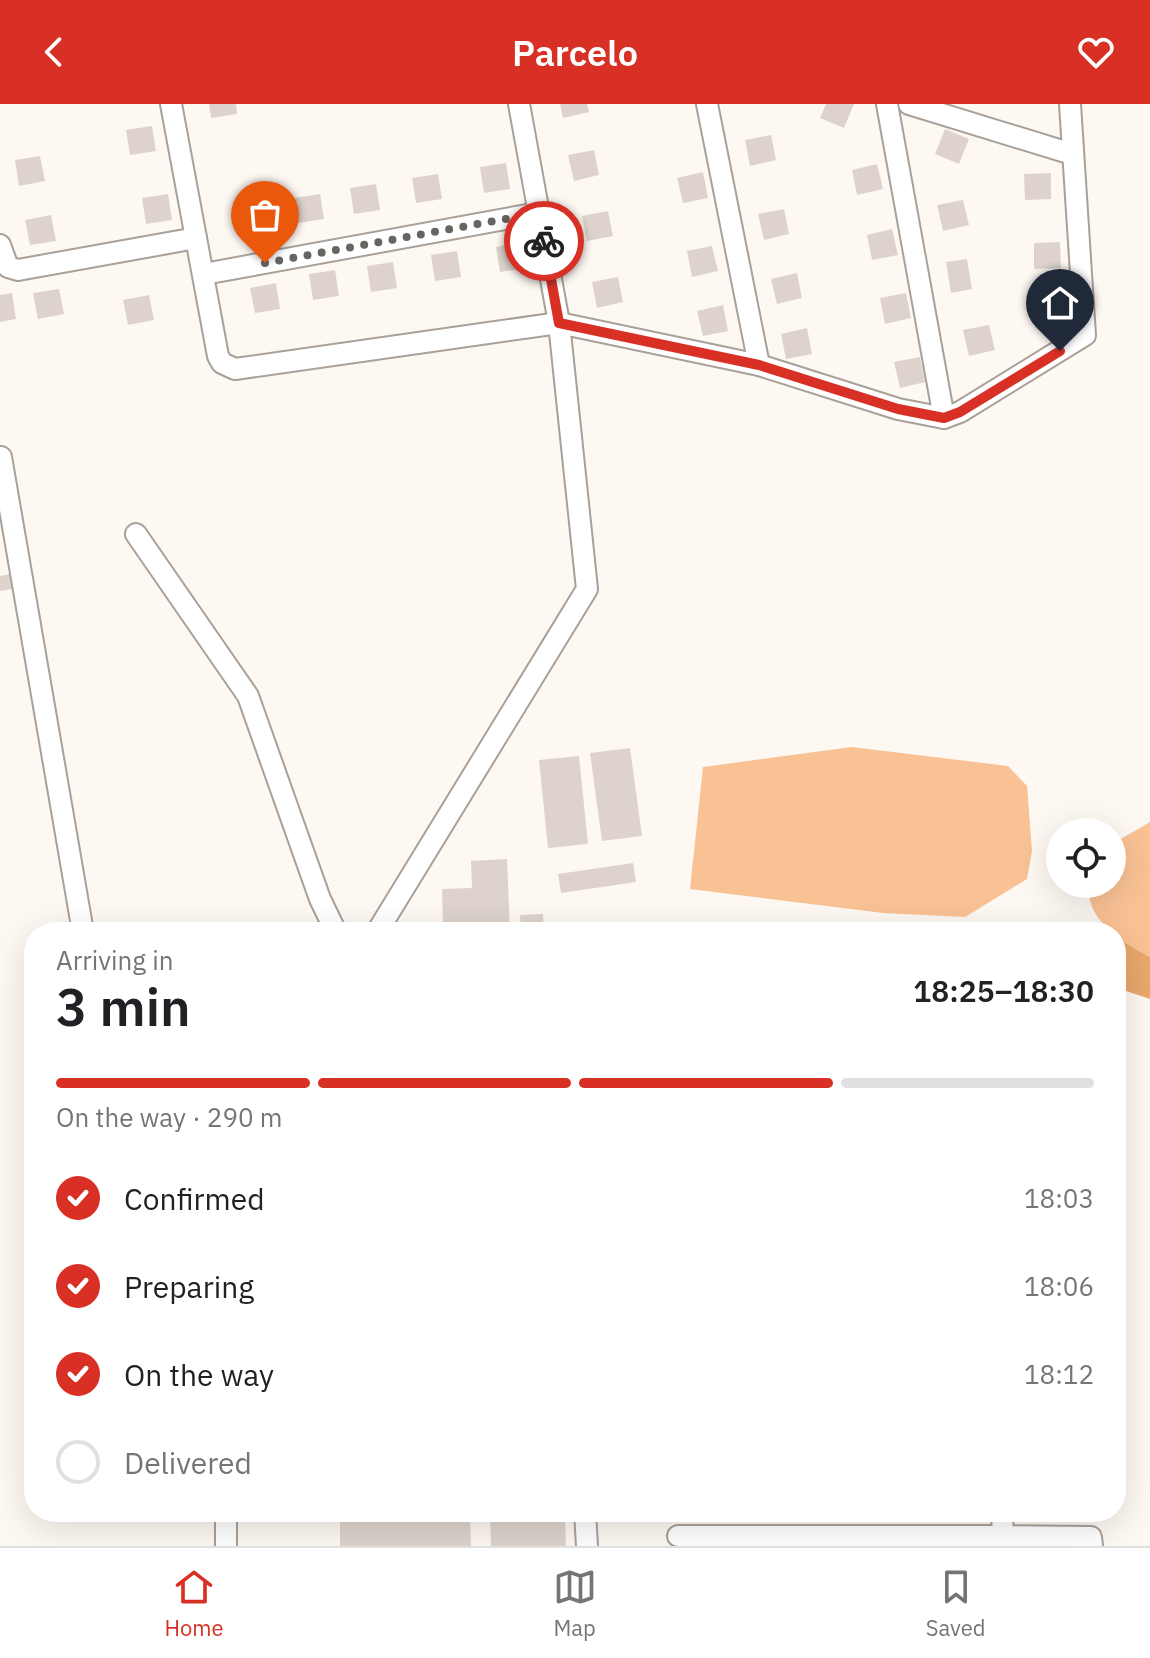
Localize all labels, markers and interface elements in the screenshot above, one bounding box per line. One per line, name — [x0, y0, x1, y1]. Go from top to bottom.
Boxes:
text: Parcelo — [512, 29, 638, 76]
icon: back — [32, 30, 76, 74]
icon: heart — [1074, 30, 1118, 74]
pin — [231, 181, 299, 263]
icon: bag — [243, 193, 287, 237]
courier — [504, 201, 584, 281]
icon: bike — [522, 219, 566, 263]
pin — [1026, 269, 1094, 351]
icon: home — [1038, 281, 1082, 325]
map controls — [1046, 818, 1126, 898]
button: locate — [1046, 818, 1126, 898]
text: Arriving in — [56, 943, 173, 977]
text: 18:25–18:30 — [913, 971, 1094, 1010]
text: 3 min — [56, 973, 191, 1040]
text: On the way · 290 m — [56, 1100, 282, 1134]
icon: check — [56, 1176, 100, 1220]
text: Confirmed — [124, 1179, 265, 1218]
text: 18:03 — [1024, 1181, 1094, 1215]
icon: check — [56, 1264, 100, 1308]
text: Preparing — [124, 1267, 254, 1306]
text: 18:06 — [1024, 1269, 1094, 1303]
icon: check — [56, 1352, 100, 1396]
text: On the way — [124, 1355, 274, 1394]
text: 18:12 — [1024, 1357, 1094, 1391]
text: Delivered — [124, 1443, 252, 1482]
tab: Home — [164, 1565, 224, 1642]
tab: Map — [553, 1565, 597, 1642]
tab: Saved — [926, 1565, 985, 1642]

